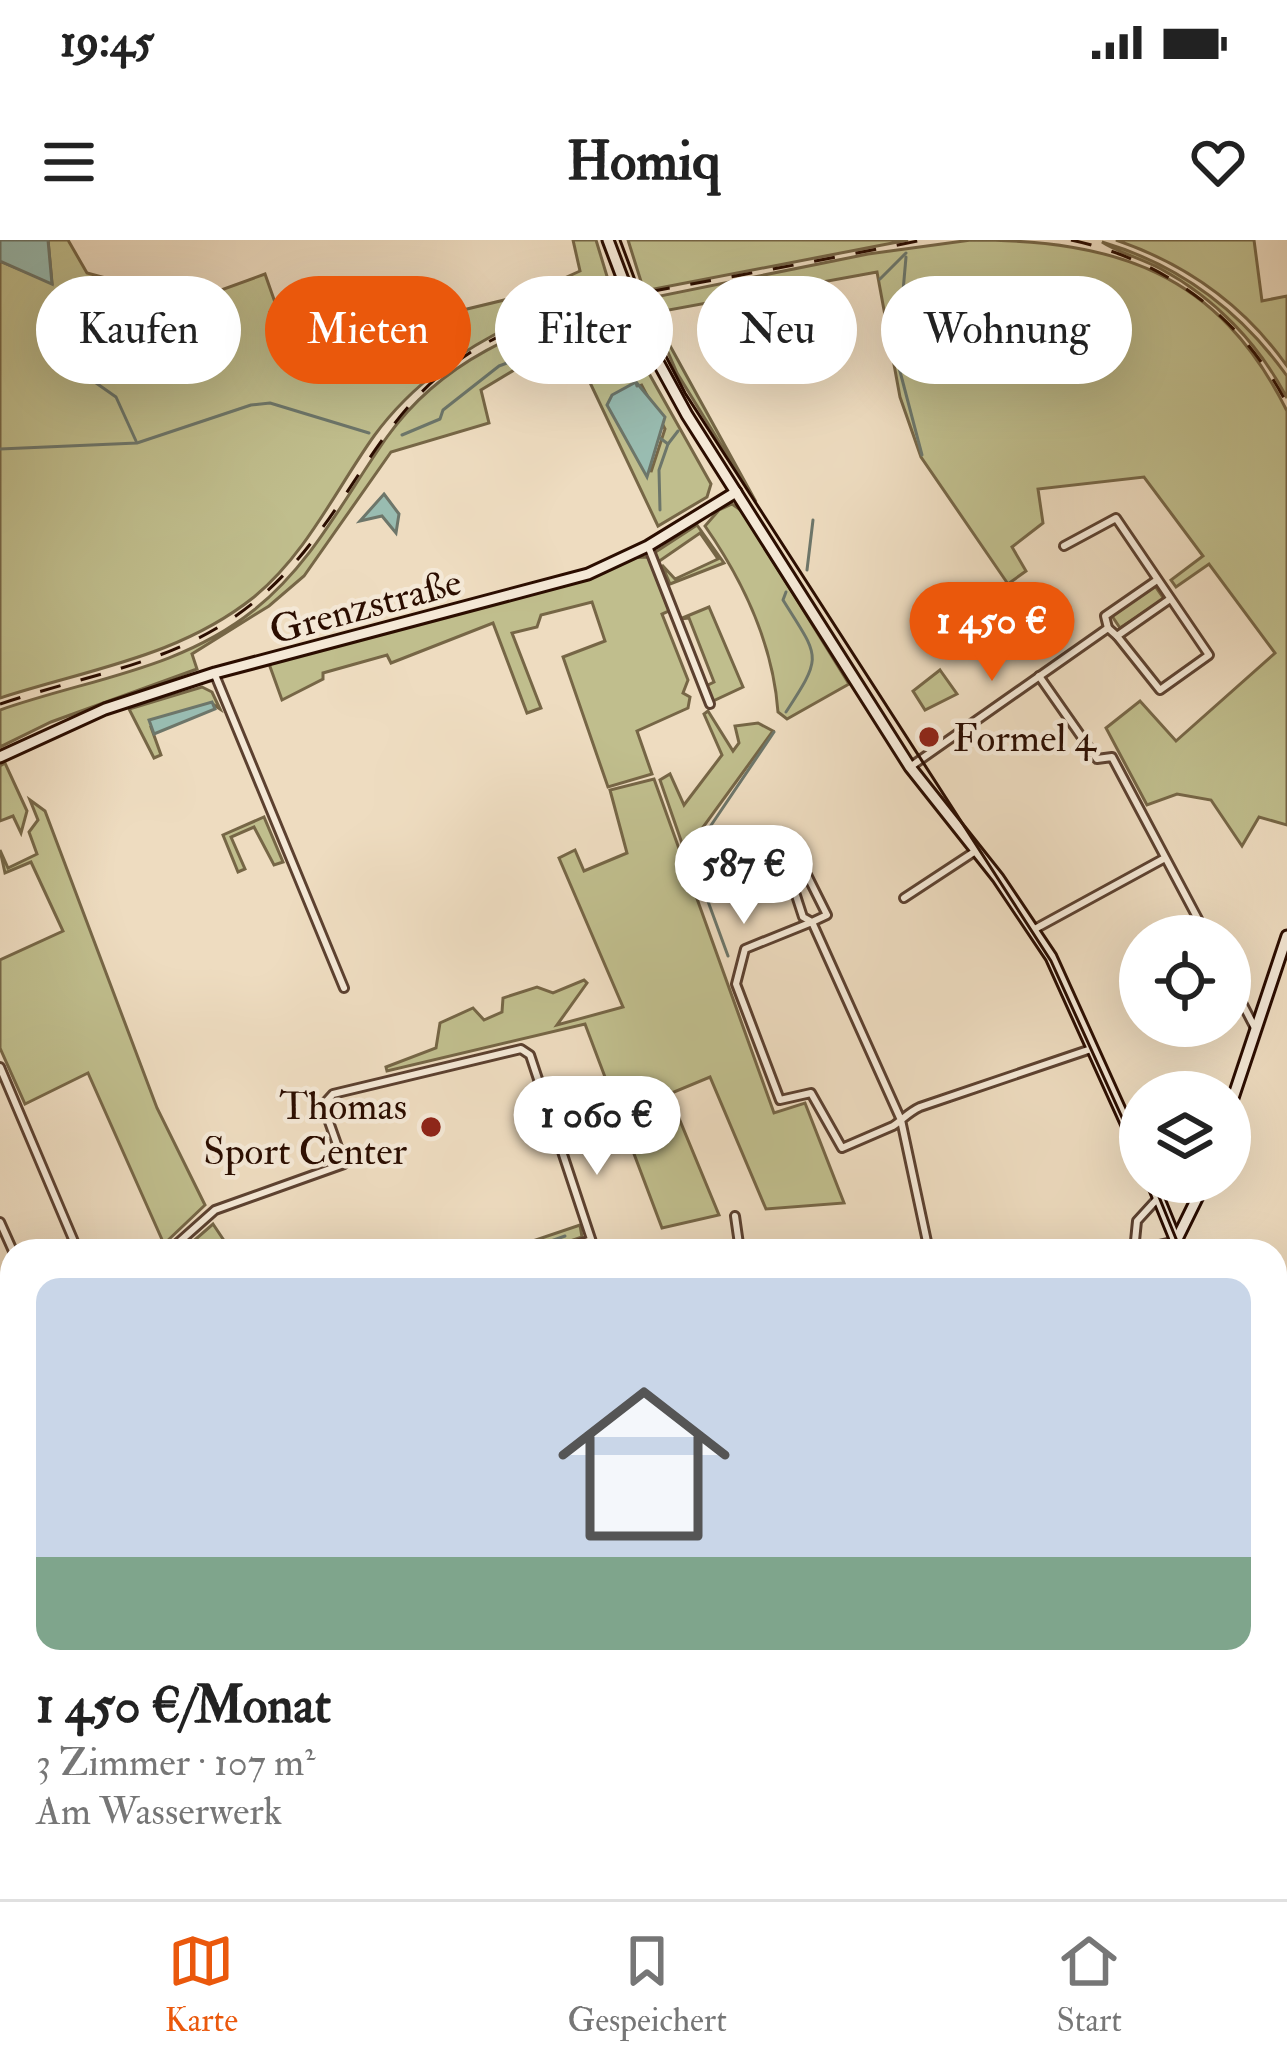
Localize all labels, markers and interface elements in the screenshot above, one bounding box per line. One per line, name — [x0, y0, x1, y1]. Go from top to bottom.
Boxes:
text: 19:45 — [60, 14, 154, 70]
text: Homiq — [567, 128, 720, 196]
icon: menu — [36, 129, 102, 195]
icon: heart — [1185, 129, 1251, 195]
chip: Kaufen — [36, 276, 241, 384]
chip: Mieten — [265, 276, 471, 384]
chip: Filter — [495, 276, 673, 384]
chip: Neu — [697, 276, 857, 384]
chip: Wohnung — [881, 276, 1132, 384]
street label: Grenzstraße — [264, 557, 467, 656]
pin: 1 450 € — [881, 582, 1103, 684]
text: 1 450 € — [937, 596, 1047, 645]
place label: Formel 4 — [953, 714, 1097, 763]
marker: Formel 4 — [916, 724, 942, 750]
pin: 587 € — [660, 825, 828, 927]
text: 587 € — [702, 839, 786, 888]
map controls — [1119, 915, 1251, 1203]
button: locate — [1119, 915, 1251, 1047]
button: layers — [1119, 1071, 1251, 1203]
pin: 1 060 € — [486, 1076, 708, 1178]
place label: Thomas Sport Center — [203, 1082, 407, 1176]
text: 1 060 € — [541, 1090, 653, 1139]
marker: Thomas Sport Center — [418, 1114, 444, 1140]
icon: home — [536, 1356, 752, 1572]
text: 1 450 €/Monat — [36, 1674, 331, 1738]
text: 3 Zimmer · 107 m² — [36, 1738, 315, 1787]
text: Am Wasserwerk — [36, 1787, 282, 1836]
tab: Karte — [165, 1928, 238, 2041]
tab: Gespeichert — [568, 1928, 727, 2041]
tab: Start — [1056, 1928, 1122, 2041]

